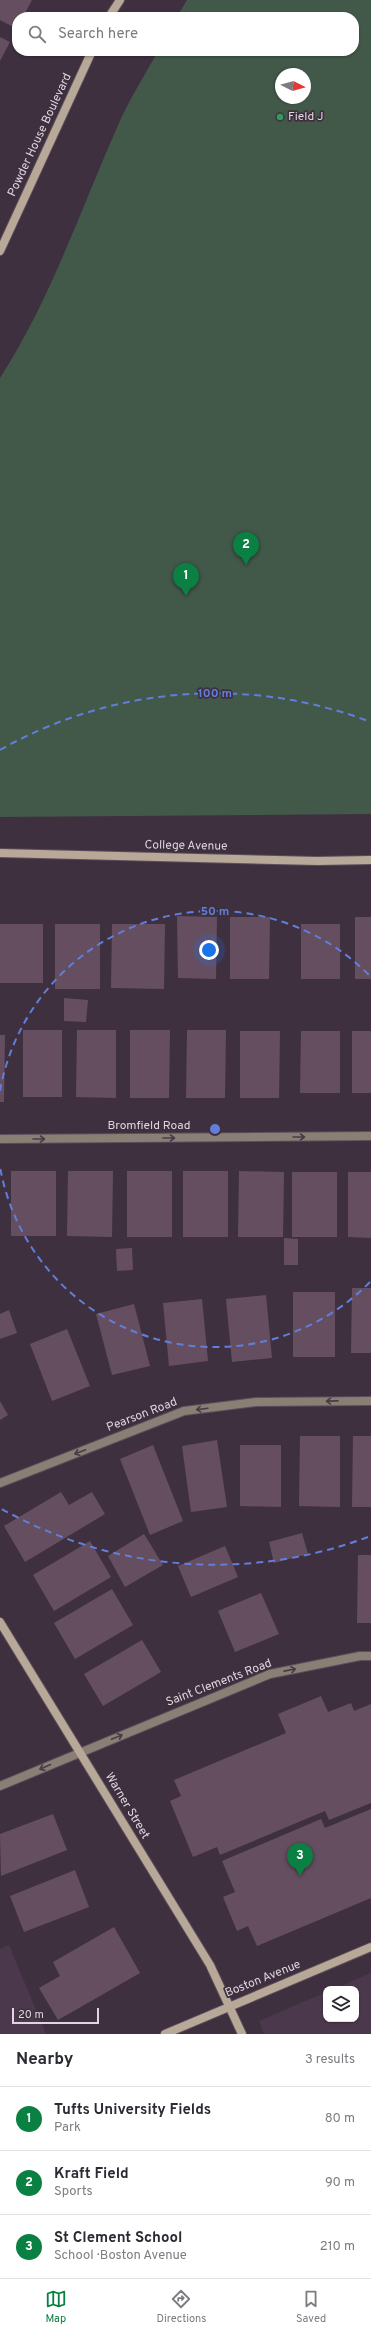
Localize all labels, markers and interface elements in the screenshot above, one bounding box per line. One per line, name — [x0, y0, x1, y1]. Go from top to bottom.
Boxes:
search box — [12, 12, 359, 56]
icon: search — [26, 23, 48, 45]
text: Search here — [58, 25, 138, 44]
north arrow — [275, 68, 311, 104]
street label: Powder House Boulevard — [4, 71, 76, 199]
place label: Field J — [288, 109, 324, 125]
marker: Field J — [275, 112, 285, 122]
pin: 2 — [233, 532, 259, 565]
pin: 1 — [173, 563, 199, 596]
text: 100 m — [198, 686, 232, 702]
street label: College Avenue — [144, 837, 228, 855]
text: 50 m — [201, 904, 229, 920]
your location — [199, 940, 219, 960]
street label: Bromfield Road — [107, 1118, 191, 1134]
centre of rings — [208, 1122, 222, 1136]
one-way arrow — [292, 1133, 305, 1141]
one-way arrow — [162, 1134, 175, 1142]
one-way arrow — [32, 1135, 45, 1143]
street label: Pearson Road — [104, 1394, 180, 1436]
one-way arrow — [326, 1397, 339, 1405]
one-way arrow — [196, 1405, 209, 1412]
one-way arrow — [75, 1448, 87, 1456]
street label: Saint Clements Road — [164, 1655, 274, 1711]
one-way arrow — [283, 1665, 296, 1673]
one-way arrow — [110, 1732, 122, 1740]
one-way arrow — [40, 1764, 52, 1771]
street label: Warner Street — [101, 1770, 153, 1842]
pin: 3 — [287, 1843, 313, 1876]
street label: Boston Avenue — [223, 1957, 303, 2001]
map controls — [323, 1986, 359, 2022]
button: layers — [323, 1986, 359, 2022]
scale bar — [12, 2006, 99, 2025]
text: 20 m — [18, 2008, 44, 2022]
text: Nearby — [16, 2049, 73, 2071]
text: 3 results — [305, 2052, 355, 2068]
text: Tufts University Fields — [54, 2101, 211, 2120]
text: 1 — [26, 2111, 32, 2127]
text: 80 m — [325, 2111, 355, 2127]
text: Park — [54, 2120, 81, 2136]
text: Kraft Field — [54, 2165, 129, 2184]
text: 2 — [25, 2175, 33, 2191]
text: 90 m — [325, 2175, 355, 2191]
text: Sports — [54, 2184, 93, 2200]
text: St Clement School — [54, 2229, 182, 2248]
text: 3 — [25, 2239, 33, 2255]
text: 210 m — [320, 2239, 355, 2255]
text: School · Boston Avenue — [54, 2248, 187, 2264]
tab: Map — [45, 2288, 67, 2326]
tab: Directions — [156, 2288, 206, 2326]
tab: Saved — [296, 2288, 326, 2326]

